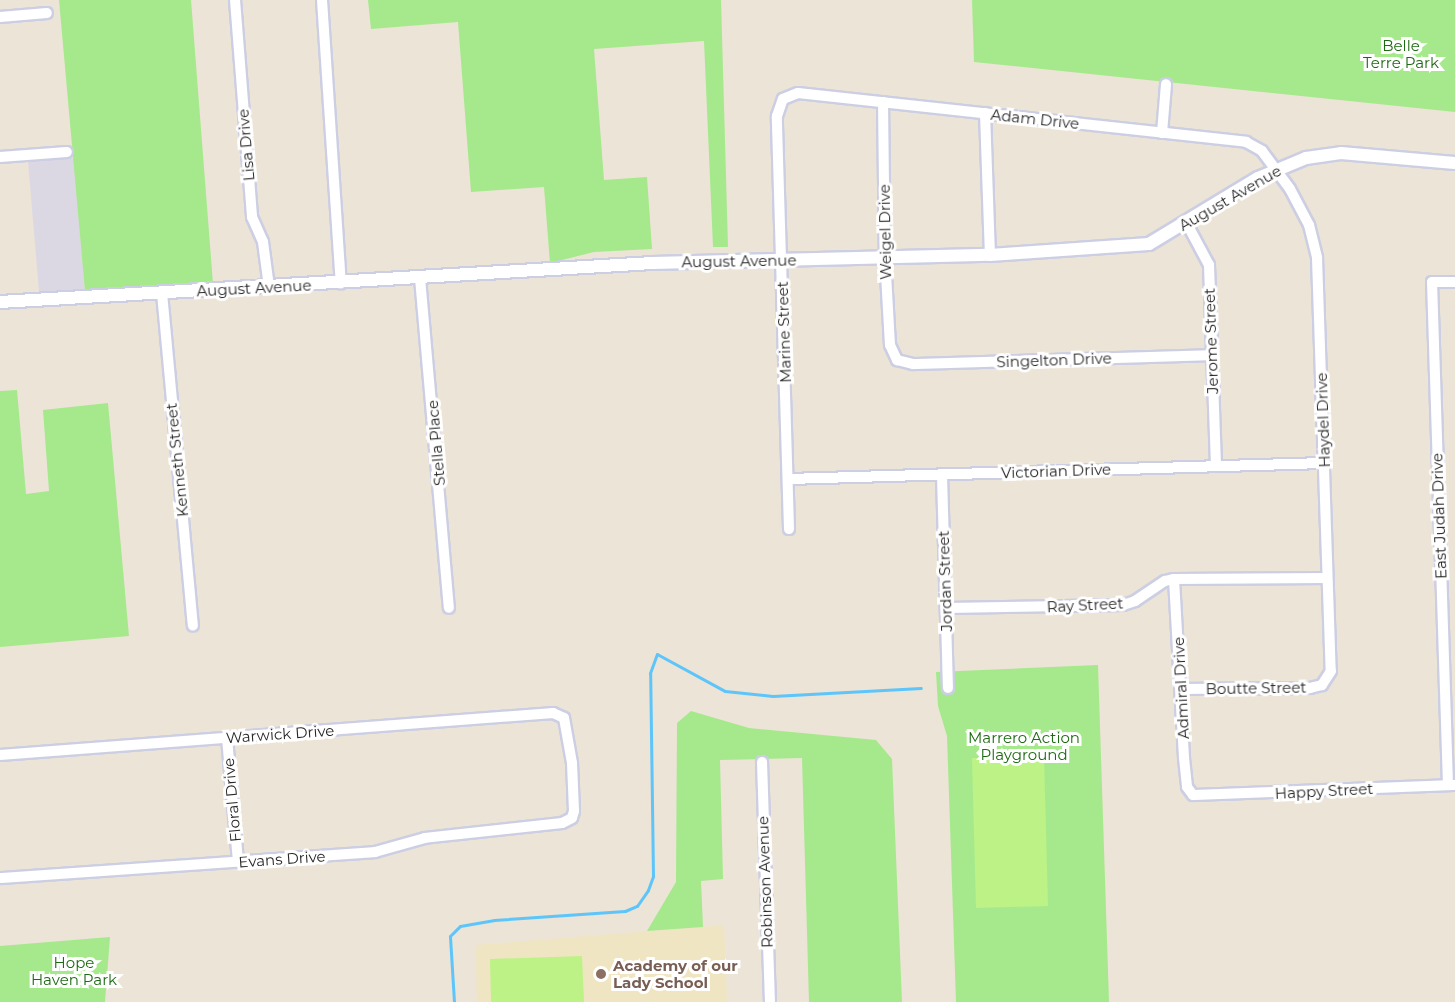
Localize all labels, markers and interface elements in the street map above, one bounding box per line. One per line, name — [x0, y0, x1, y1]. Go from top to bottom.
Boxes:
park label: Belle Terre Park — [1363, 36, 1439, 71]
street label: Adam Drive — [990, 105, 1080, 133]
street label: Lisa Drive — [234, 108, 258, 182]
street label: August Avenue — [1176, 161, 1284, 235]
street label: Weigel Drive — [875, 184, 895, 280]
street label: August Avenue — [681, 251, 797, 271]
street label: August Avenue — [196, 276, 312, 300]
street label: Marine Street — [773, 281, 795, 383]
street label: Jerome Street — [1200, 288, 1222, 394]
street label: Singelton Drive — [996, 349, 1112, 371]
street label: Haydel Drive — [1312, 372, 1334, 468]
street label: Stella Place — [423, 399, 449, 487]
street label: Kenneth Street — [162, 402, 192, 518]
street label: East Judah Drive — [1428, 453, 1450, 579]
street label: Victorian Drive — [1001, 460, 1111, 482]
street label: Jordan Street — [934, 530, 956, 632]
street label: Ray Street — [1046, 594, 1124, 616]
street label: Admiral Drive — [1169, 636, 1193, 740]
street label: Boutte Street — [1205, 678, 1307, 698]
street label: Warwick Drive — [225, 721, 335, 747]
park label: Marrero Action Playground — [968, 728, 1080, 763]
street label: Floral Drive — [219, 757, 245, 843]
street label: Happy Street — [1274, 779, 1374, 803]
street label: Robinson Avenue — [754, 816, 776, 948]
street label: Evans Drive — [238, 847, 326, 871]
park label: Hope Haven Park — [31, 953, 117, 988]
place label: Academy of our Lady School — [613, 956, 738, 991]
marker: Academy of our Lady School — [594, 967, 608, 981]

